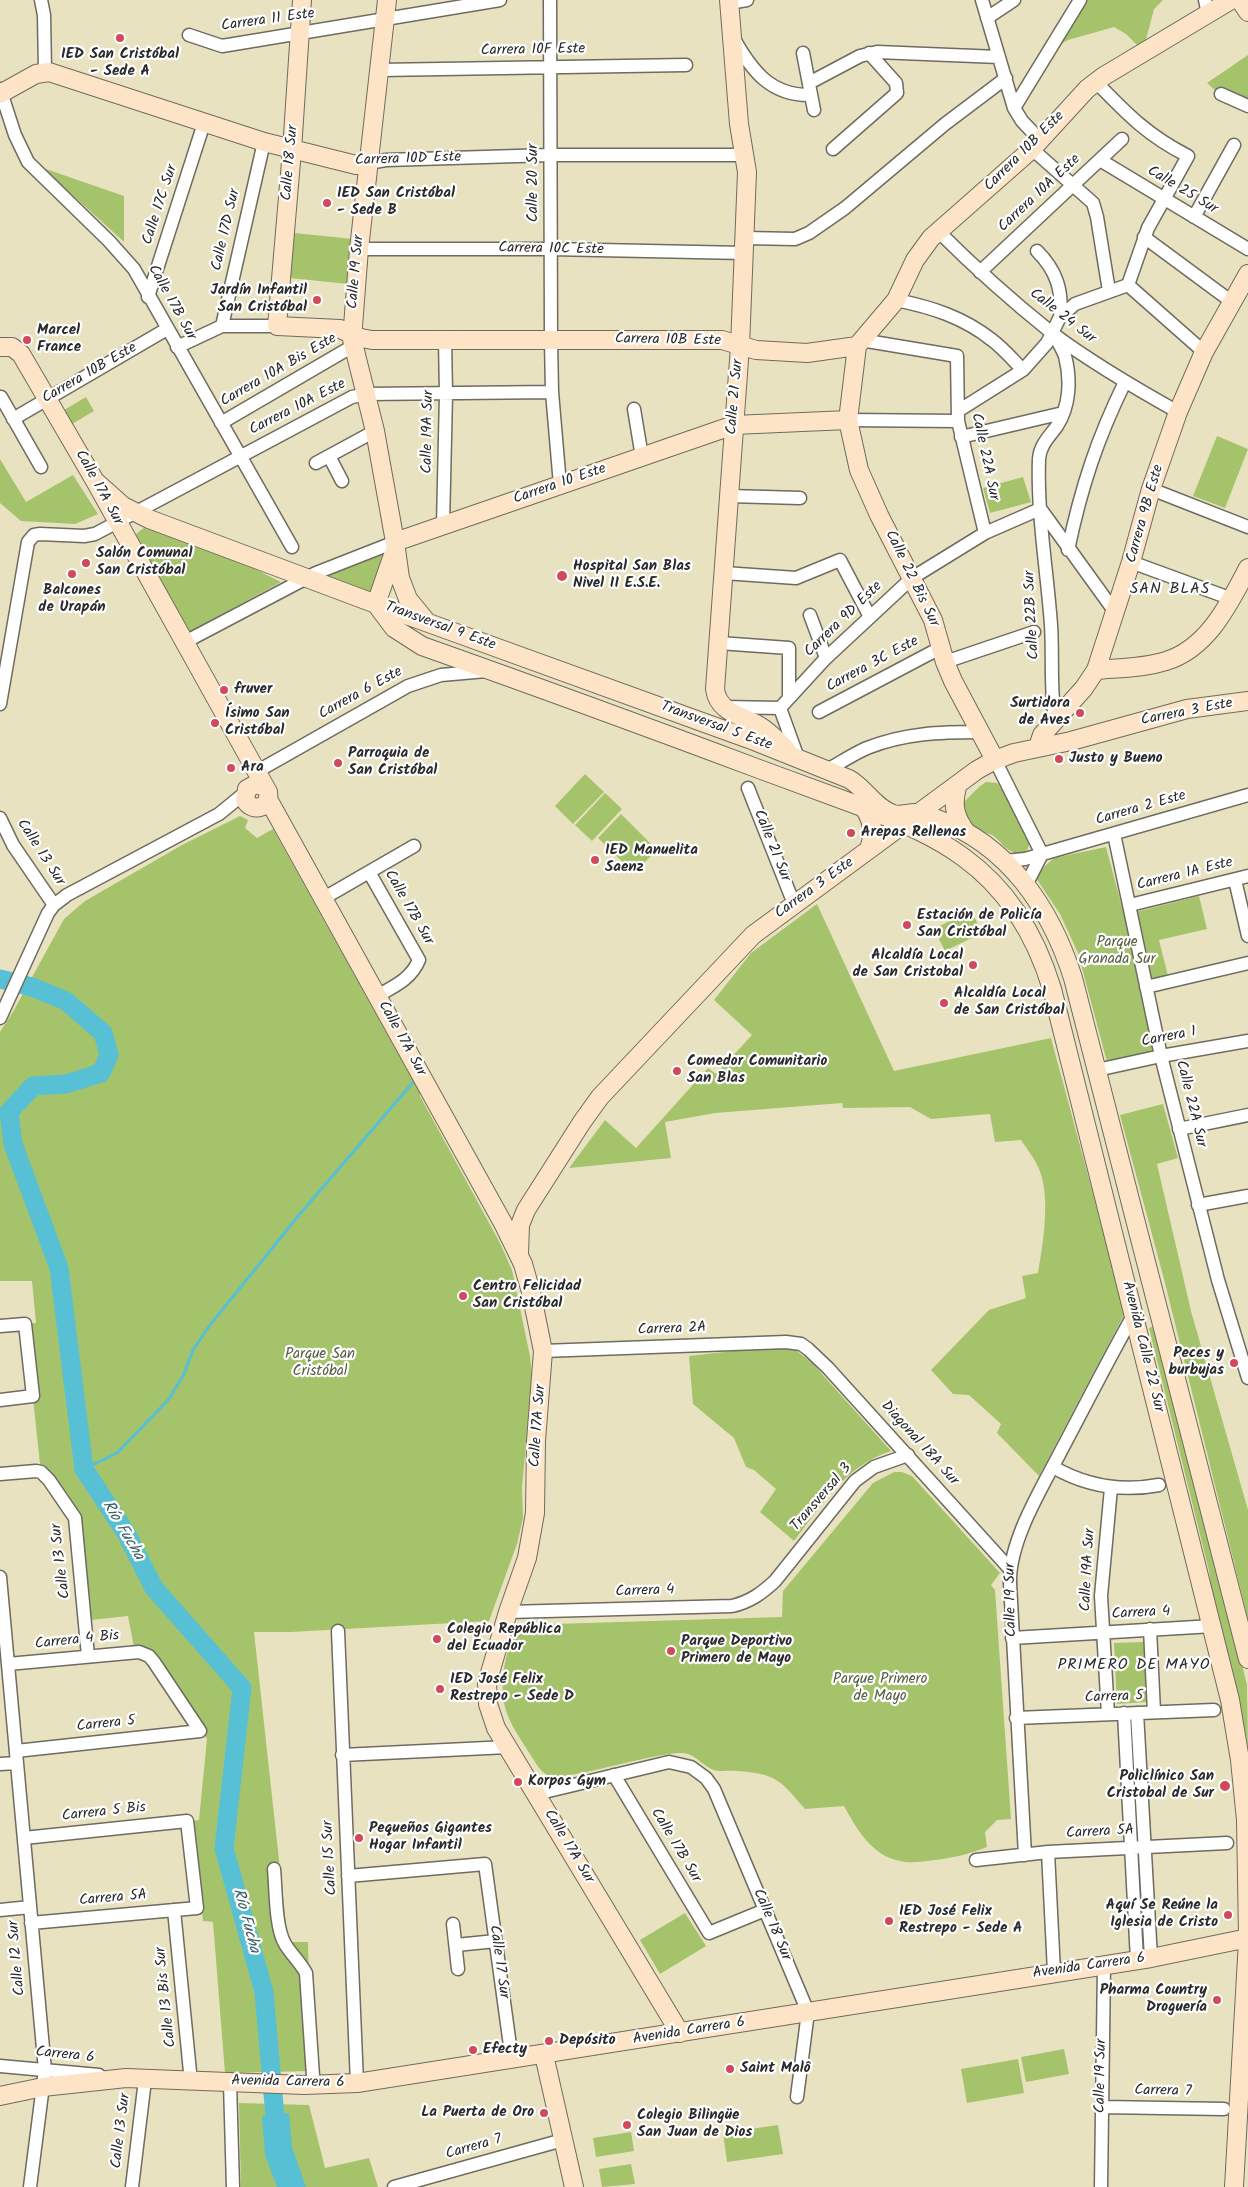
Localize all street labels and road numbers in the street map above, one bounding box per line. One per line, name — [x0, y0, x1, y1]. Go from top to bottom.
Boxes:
street label: Carrera 11 Este — [220, 6, 316, 36]
street label: Carrera 10F Este — [481, 41, 585, 61]
street label: Carrera 10B Este — [981, 108, 1069, 196]
street label: Calle 18 Sur — [279, 124, 303, 202]
street label: Calle 20 Sur — [525, 144, 543, 222]
street label: Carrera 10D Este — [355, 149, 461, 171]
street label: Carrera 10A Este — [995, 151, 1085, 237]
street label: Calle 17C Sur — [140, 163, 182, 247]
street label: Calle 25 Sur — [1143, 163, 1221, 219]
street label: Calle 17D Sur — [209, 187, 245, 273]
street label: Calle 19 Sur — [345, 234, 369, 310]
street label: Carrera 10C Este — [498, 240, 604, 260]
street label: Calle 17B Sur — [143, 262, 199, 344]
street label: Calle 24 Sur — [1025, 286, 1099, 348]
street label: Carrera 10A Bis Este — [218, 330, 340, 412]
street label: Carrera 10B Este — [615, 331, 721, 351]
street label: Carrera 10B Este — [40, 340, 140, 408]
street label: Calle 21 Sur — [724, 358, 748, 436]
street label: Carrera 10A Este — [247, 376, 349, 440]
street label: Calle 19A Sur — [419, 390, 439, 474]
street label: Calle 22A Sur — [966, 412, 1002, 502]
street label: Calle 17A Sur — [70, 447, 126, 529]
street label: Carrera 10 Este — [511, 461, 609, 509]
street label: Carrera 9B Este — [1123, 463, 1169, 565]
street label: Calle 22 Bis Sur — [880, 528, 942, 630]
street label: Calle 22B Sur — [1022, 570, 1044, 660]
street label: Carrera 9D Este — [801, 578, 887, 662]
street label: Transversal 9 Este — [382, 599, 498, 655]
street label: Carrera 3C Este — [824, 633, 922, 697]
street label: Carrera 6 Este — [316, 664, 406, 724]
street label: Carrera 3 Este — [1140, 695, 1234, 731]
street label: Transversal 5 Este — [658, 698, 774, 756]
street label: Carrera 2 Este — [1094, 788, 1188, 830]
street label: Calle 21 Sur — [748, 808, 794, 884]
street label: Calle 13 Sur — [12, 816, 68, 890]
street label: Carrera 3 Este — [772, 854, 858, 924]
street label: Carrera 1A Este — [1135, 854, 1235, 896]
street label: Calle 17B Sur — [379, 867, 437, 949]
street label: Calle 17A Sur — [373, 998, 429, 1080]
street label: Carrera 1 — [1140, 1024, 1198, 1052]
street label: Calle 22A Sur — [1171, 1059, 1209, 1149]
street label: Avenida Calle 22 Sur — [1117, 1280, 1167, 1414]
street label: Carrera 2A — [637, 1320, 707, 1340]
street label: Calle 17A Sur — [527, 1384, 551, 1468]
street label: Diagonal 18A Sur — [876, 1398, 962, 1490]
street label: Transversal 3 — [788, 1460, 856, 1536]
street label: Calle 13 Sur — [48, 1522, 76, 1600]
street label: Calle 19A Sur — [1078, 1528, 1100, 1612]
street label: Calle 19 Sur — [1002, 1563, 1022, 1637]
street label: Carrera 4 — [615, 1582, 675, 1602]
street label: Carrera 4 — [1111, 1603, 1171, 1625]
street label: Carrera 4 Bis — [34, 1628, 120, 1654]
street label: Carrera 5 — [1084, 1688, 1144, 1708]
street label: Carrera 5 — [76, 1713, 136, 1737]
street label: Carrera 5 Bis — [61, 1800, 147, 1826]
street label: Calle 17B Sur — [646, 1806, 704, 1886]
street label: Calle 17A Sur — [539, 1807, 597, 1887]
street label: Calle 15 Sur — [320, 1820, 342, 1896]
street label: Carrera 5A — [1066, 1822, 1134, 1844]
street label: Calle 18 Sur — [748, 1886, 794, 1964]
street label: Carrera 5A — [78, 1887, 148, 1911]
street label: Calle 12 Sur — [6, 1919, 30, 1997]
street label: Calle 17 Sur — [484, 1924, 512, 2000]
street label: Calle 13 Bis Sur — [153, 1946, 181, 2048]
street label: Avenida Carrera 6 — [1032, 1950, 1146, 1984]
street label: Avenida Carrera 6 — [632, 2014, 746, 2050]
street label: Calle 19 Sur — [1092, 2039, 1112, 2113]
street label: Carrera 6 — [35, 2044, 95, 2068]
street label: Avenida Carrera 6 — [231, 2073, 345, 2093]
street label: Carrera 7 — [1134, 2082, 1192, 2102]
street label: Calle 13 Sur — [108, 2092, 136, 2170]
street label: Carrera 7 — [444, 2131, 504, 2165]

